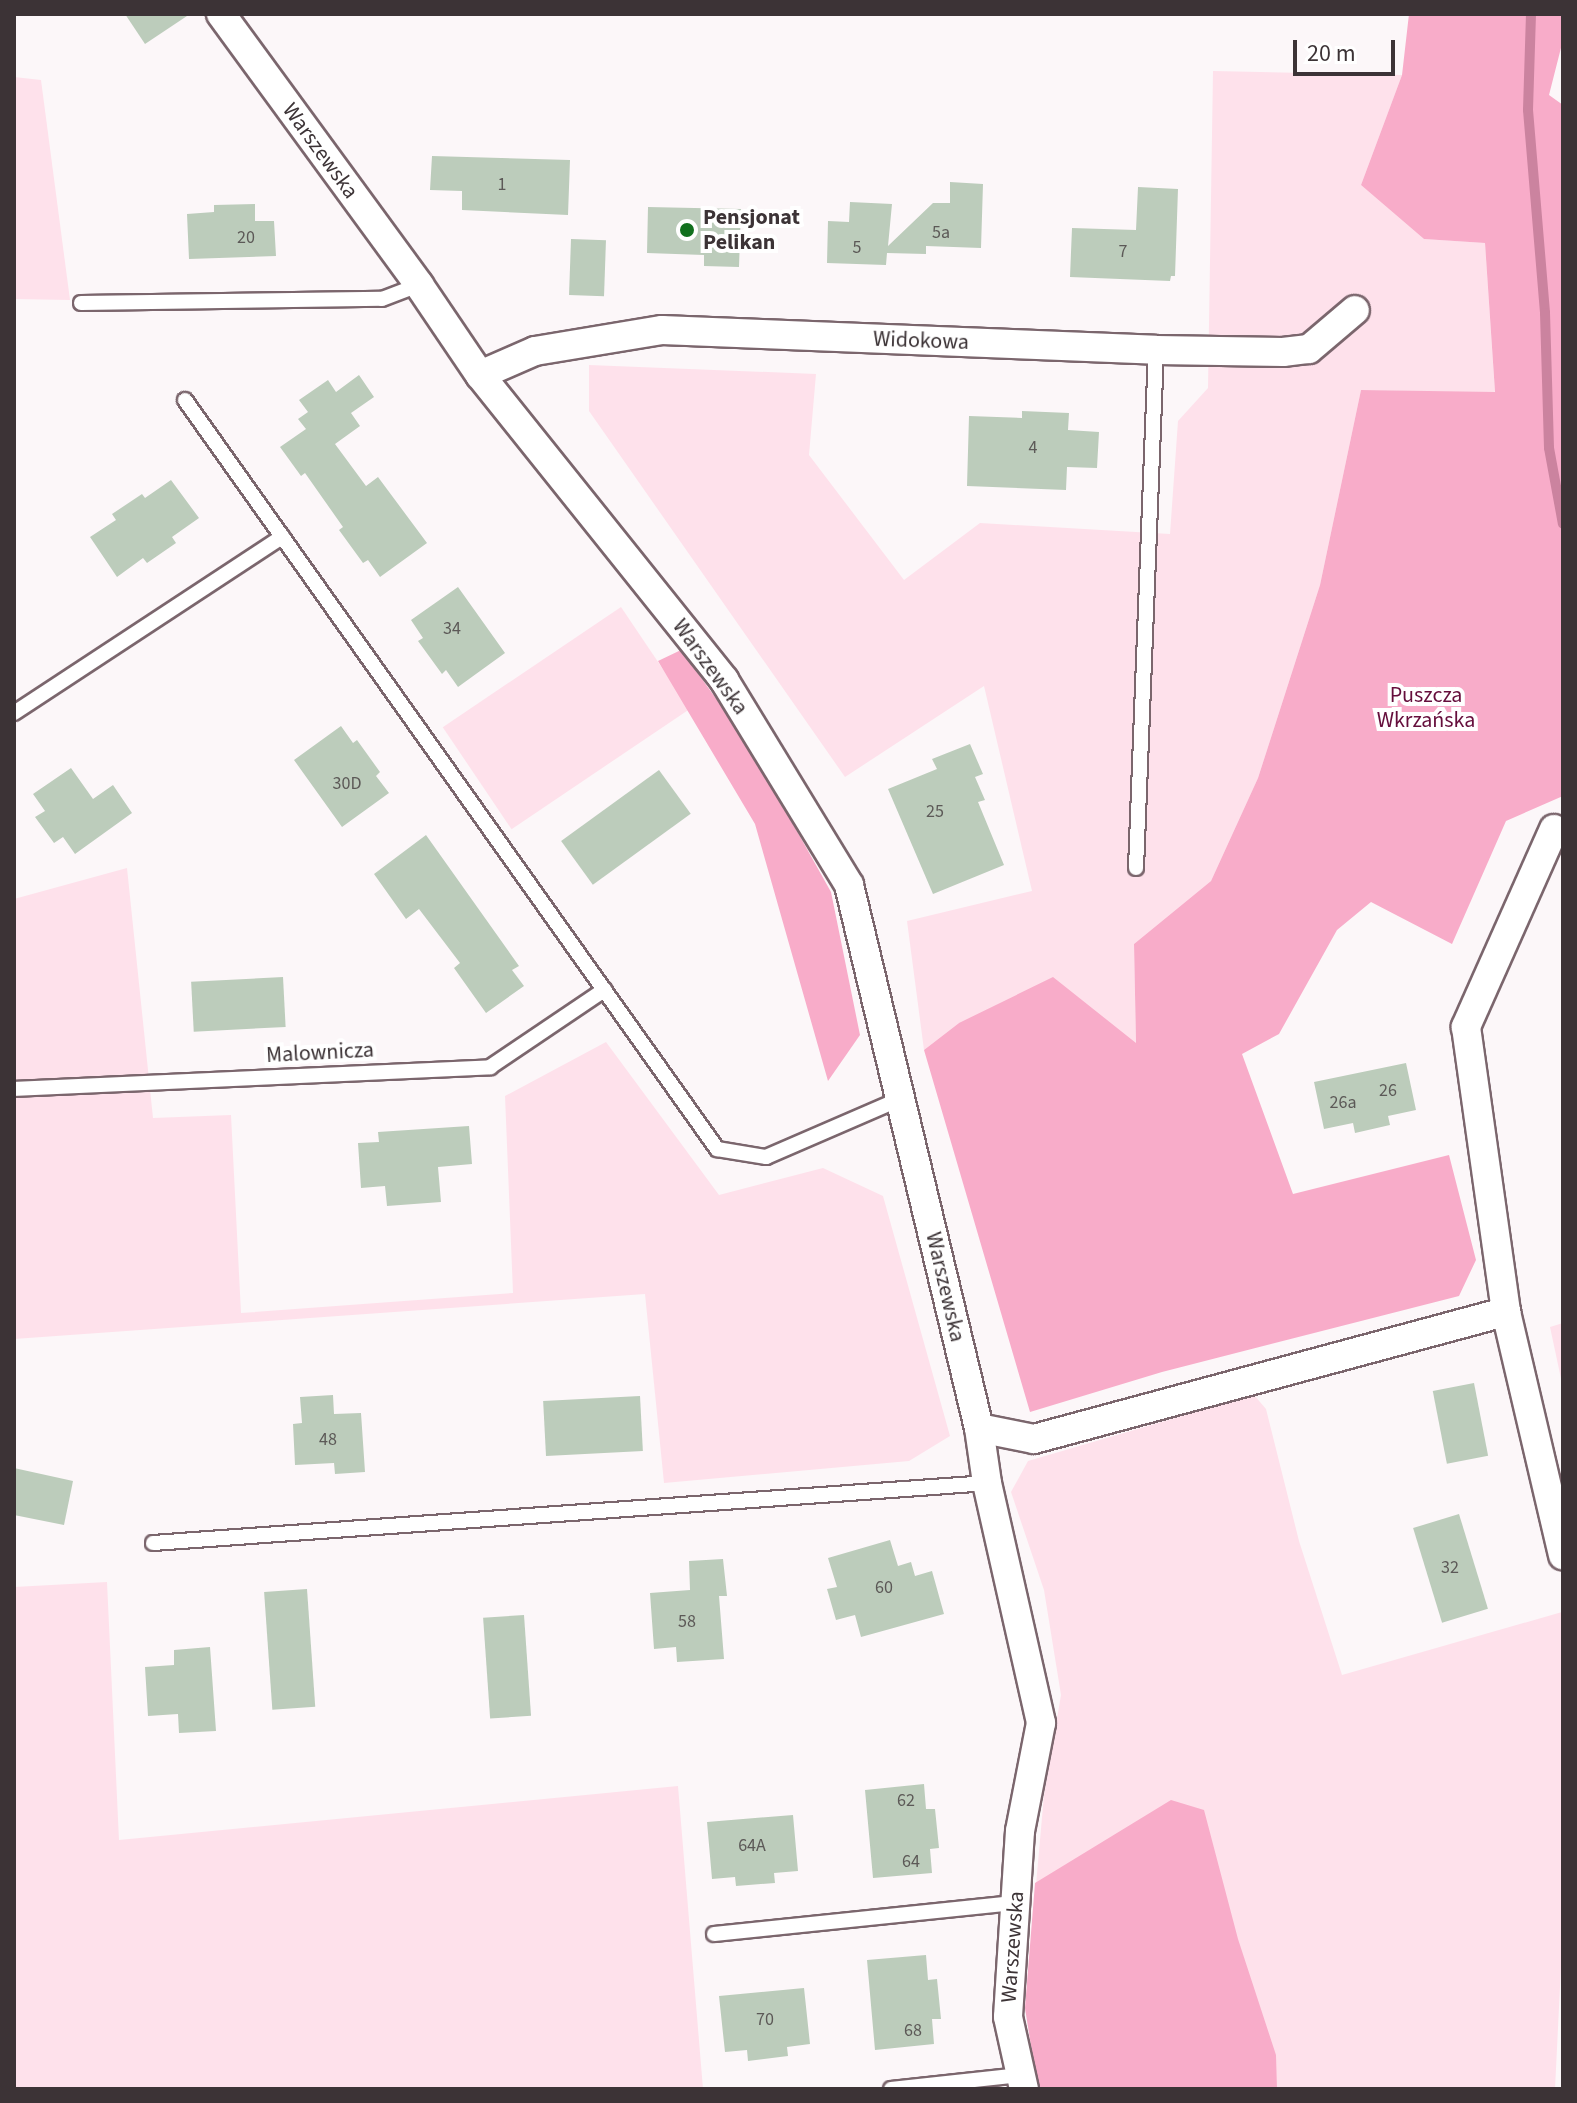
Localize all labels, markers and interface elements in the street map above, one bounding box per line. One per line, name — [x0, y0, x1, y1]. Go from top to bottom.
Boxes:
scale bar — [1297, 24, 1399, 74]
text: 20 m — [1307, 36, 1356, 71]
street label: Warszewska — [276, 98, 364, 204]
house number: 1 — [498, 174, 506, 196]
place label: Pensjonat Pelikan — [703, 204, 800, 256]
marker: Pensjonat Pelikan — [678, 221, 696, 239]
house number: 5a — [932, 222, 950, 244]
house number: 20 — [237, 227, 255, 249]
house number: 5 — [853, 237, 861, 259]
house number: 7 — [1119, 241, 1127, 263]
street label: Widokowa — [873, 326, 969, 356]
house number: 4 — [1029, 437, 1037, 459]
street label: Warszewska — [666, 614, 754, 720]
house number: 34 — [443, 618, 461, 640]
park label: Puszcza Wkrzańska — [1377, 682, 1475, 734]
house number: 30D — [333, 773, 361, 795]
house number: 25 — [926, 801, 944, 823]
street label: Malownicza — [265, 1037, 375, 1069]
house number: 26 — [1379, 1080, 1397, 1102]
house number: 26a — [1330, 1092, 1356, 1114]
street label: Warszewska — [920, 1230, 970, 1344]
house number: 48 — [319, 1429, 337, 1451]
house number: 32 — [1441, 1557, 1459, 1579]
house number: 60 — [875, 1577, 893, 1599]
house number: 58 — [678, 1611, 696, 1633]
house number: 62 — [897, 1790, 915, 1812]
house number: 64A — [738, 1835, 766, 1857]
house number: 64 — [902, 1851, 920, 1873]
street label: Warszewska — [996, 1890, 1030, 2004]
house number: 70 — [756, 2009, 774, 2031]
house number: 68 — [904, 2020, 922, 2042]

